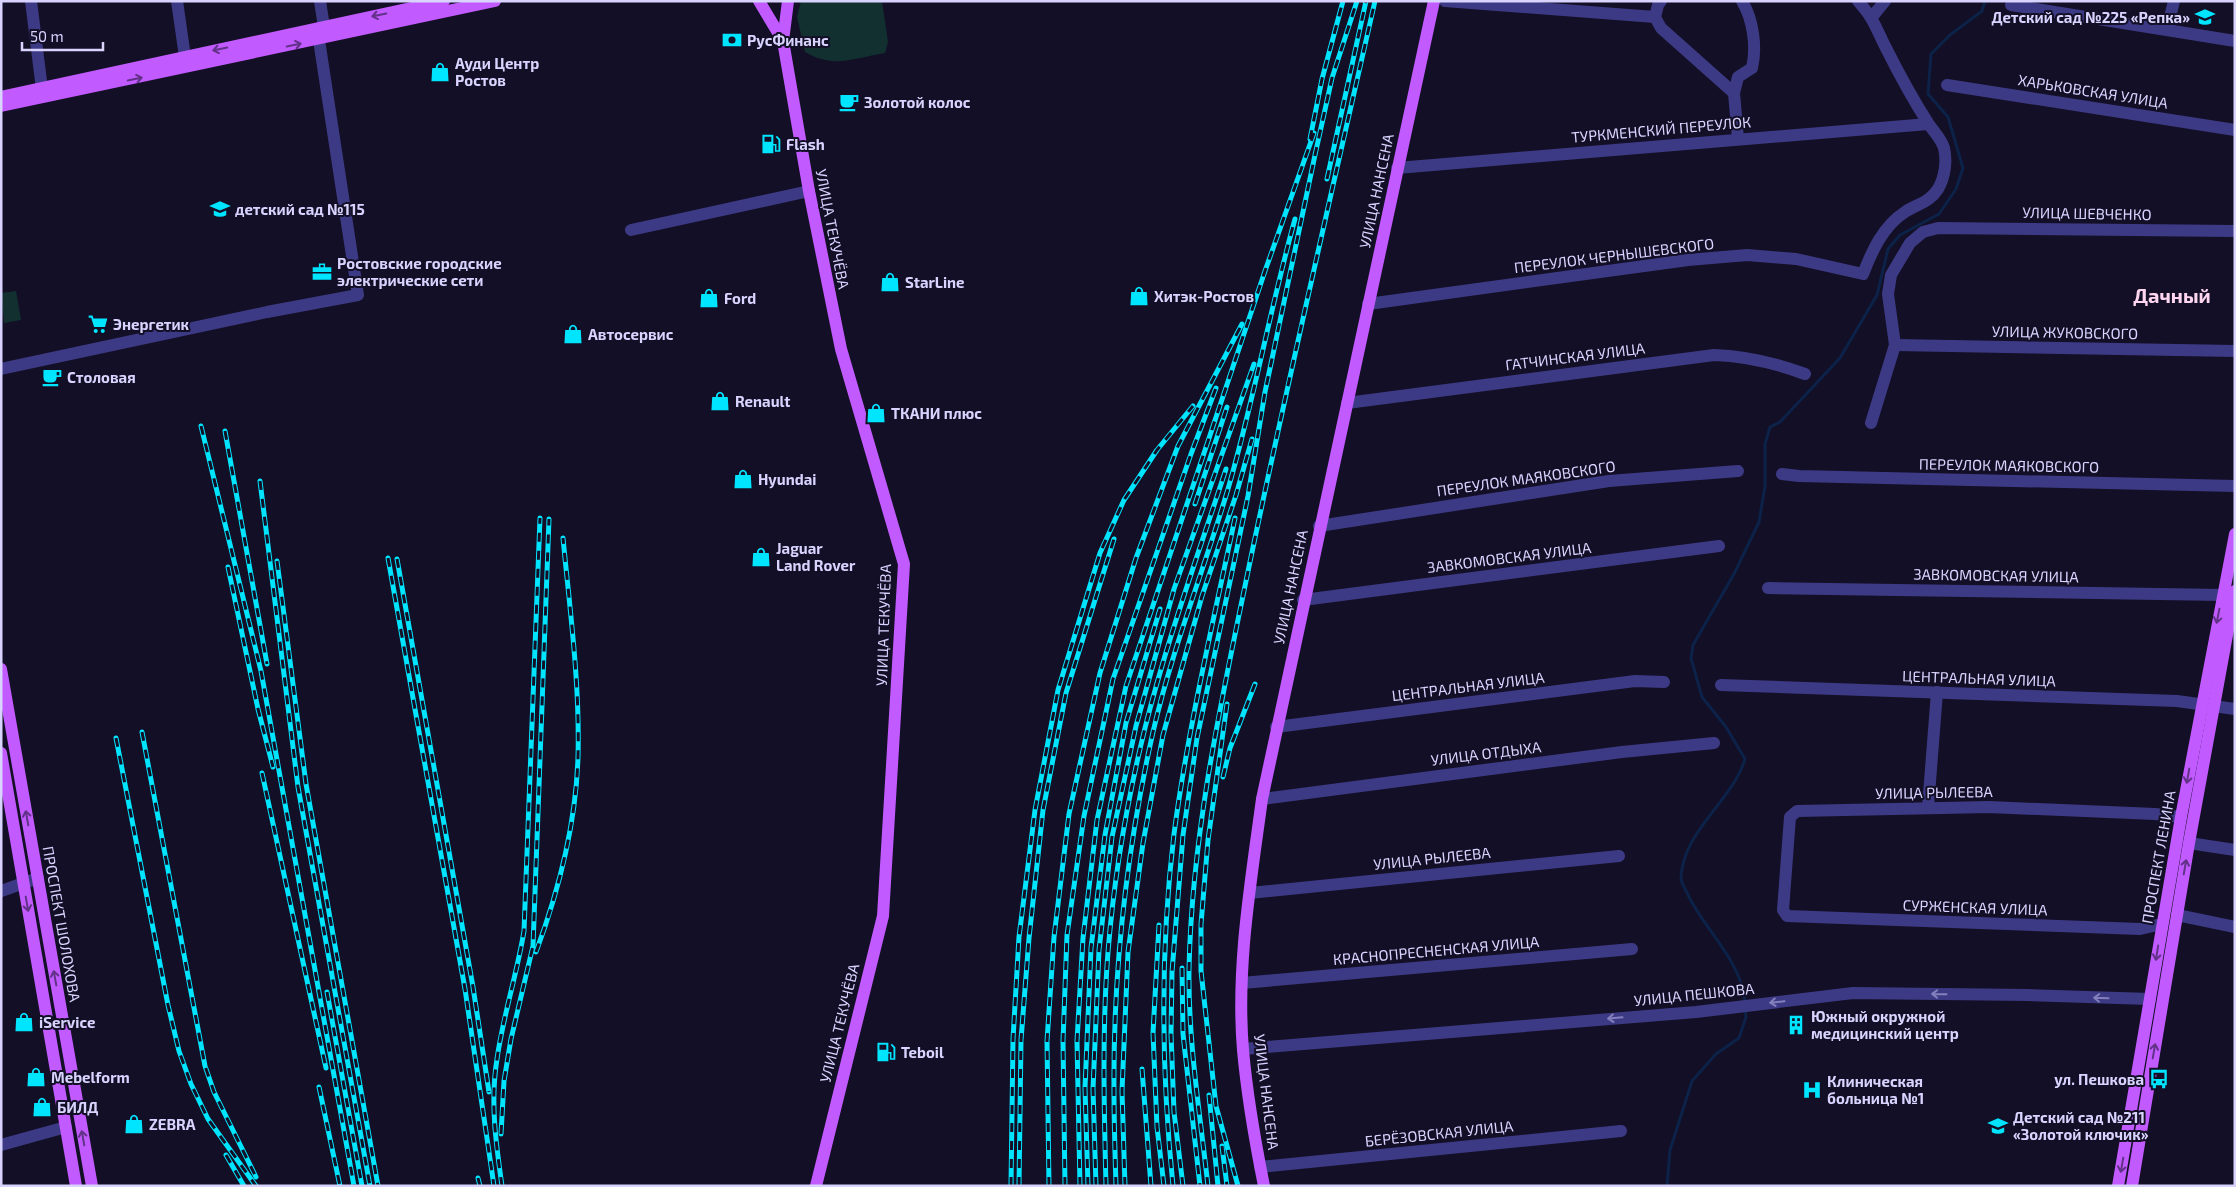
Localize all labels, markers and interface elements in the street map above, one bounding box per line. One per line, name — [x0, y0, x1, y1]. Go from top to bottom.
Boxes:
school or university icon: Детский сад №225 «Репка» — [2194, 6, 2216, 28]
place label: Детский сад №225 «Репка» — [1991, 8, 2190, 26]
one-way arrow — [372, 11, 388, 20]
scale bar — [22, 20, 104, 52]
text: 50 m — [30, 27, 64, 45]
bank icon: РусФинанс — [721, 29, 743, 51]
place label: РусФинанс — [747, 31, 829, 49]
one-way arrow — [285, 40, 301, 49]
one-way arrow — [213, 45, 229, 54]
place label: Ауди Центр Ростов — [455, 54, 539, 89]
shop icon: Ауди Центр Ростов — [429, 61, 451, 83]
street label: ХАРЬКОВСКАЯ УЛИЦА — [2017, 70, 2170, 112]
one-way arrow — [126, 73, 142, 83]
cafe icon: Золотой колос — [838, 91, 860, 113]
place label: Золотой колос — [864, 93, 971, 111]
street label: ТУРКМЕНСКИЙ ПЕРЕУЛОК — [1570, 112, 1752, 146]
street label: УЛИЦА НАНСЕНА — [1355, 131, 1397, 250]
fuel station icon: Flash — [760, 133, 782, 155]
place label: Flash — [786, 135, 825, 153]
street label: УЛИЦА ТЕКУЧЁВА — [813, 167, 854, 291]
school or university icon: детский сад №115 — [209, 198, 231, 220]
place label: детский сад №115 — [235, 200, 365, 218]
street label: УЛИЦА ШЕВЧЕНКО — [2022, 203, 2152, 223]
street label: ПЕРЕУЛОК ЧЕРНЫШЕВСКОГО — [1513, 234, 1715, 276]
place label: Ростовские городские электрические сети — [337, 254, 502, 289]
office icon: Ростовские городские электрические сети — [311, 261, 333, 283]
shop icon: StarLine — [879, 271, 901, 293]
place label: StarLine — [905, 273, 965, 291]
district label: Дачный — [2133, 283, 2211, 307]
shop icon: Хитэк-Ростов — [1128, 285, 1150, 307]
shop icon: Ford — [698, 287, 720, 309]
place label: Хитэк-Ростов — [1154, 287, 1254, 305]
place label: Ford — [724, 289, 756, 307]
supermarket icon: Энергетик — [87, 313, 109, 335]
place label: Энергетик — [113, 315, 190, 333]
street label: УЛИЦА ЖУКОВСКОГО — [1992, 322, 2138, 342]
shop icon: Автосервис — [562, 323, 584, 345]
place label: Автосервис — [588, 325, 674, 343]
street label: ГАТЧИНСКАЯ УЛИЦА — [1504, 338, 1646, 373]
cafe icon: Столовая — [41, 366, 63, 388]
place label: Столовая — [67, 368, 136, 386]
shop icon: Renault — [709, 390, 731, 412]
place label: Renault — [735, 392, 790, 410]
shop icon: ТКАНИ плюс — [865, 402, 887, 424]
place label: ТКАНИ плюс — [891, 404, 982, 422]
street label: ПЕРЕУЛОК МАЯКОВСКОГО — [1919, 454, 2099, 476]
street label: ПЕРЕУЛОК МАЯКОВСКОГО — [1435, 457, 1617, 499]
shop icon: Hyundai — [732, 468, 754, 490]
place label: Hyundai — [758, 470, 816, 489]
street label: УЛИЦА НАНСЕНА — [1269, 527, 1311, 646]
street label: ЗАВКОМОВСКАЯ УЛИЦА — [1426, 538, 1593, 576]
place label: Jaguar Land Rover — [776, 539, 856, 574]
shop icon: Jaguar Land Rover — [750, 546, 772, 568]
street label: УЛИЦА ТЕКУЧЁВА — [872, 563, 894, 686]
street label: ЗАВКОМОВСКАЯ УЛИЦА — [1913, 565, 2079, 585]
one-way arrow — [2213, 608, 2222, 624]
street label: ЦЕНТРАЛЬНАЯ УЛИЦА — [1902, 666, 2057, 690]
street label: ЦЕНТРАЛЬНАЯ УЛИЦА — [1391, 668, 1546, 704]
street label: УЛИЦА ОТДЫХА — [1430, 737, 1543, 769]
one-way arrow — [2183, 768, 2193, 784]
street label: УЛИЦА РЫЛЕЕВА — [1875, 782, 1994, 802]
street label: ПРОСПЕКТ ЛЕНИНА — [2137, 788, 2179, 925]
one-way arrow — [22, 810, 32, 826]
street label: УЛИЦА РЫЛЕЕВА — [1373, 843, 1492, 873]
street label: ПРОСПЕКТ ШОЛОХОВА — [39, 845, 85, 1004]
one-way arrow — [2181, 860, 2191, 876]
street label: СУРЖЕНСКАЯ УЛИЦА — [1902, 895, 2048, 919]
one-way arrow — [23, 896, 33, 912]
street label: КРАСНОПРЕСНЕНСКАЯ УЛИЦА — [1332, 932, 1541, 968]
one-way arrow — [2152, 945, 2162, 961]
street label: УЛИЦА ТЕКУЧЁВА — [816, 961, 863, 1084]
one-way arrow — [50, 970, 60, 986]
street label: УЛИЦА ПЕШКОВА — [1633, 979, 1756, 1009]
one-way arrow — [1931, 989, 1948, 999]
one-way arrow — [2093, 993, 2109, 1002]
one-way arrow — [1769, 997, 1785, 1007]
place label: Южный окружной медицинский центр — [1811, 1007, 1959, 1042]
shop icon: iService — [13, 1011, 35, 1033]
place label: iService — [39, 1013, 95, 1031]
one-way arrow — [1607, 1014, 1623, 1023]
building icon: Южный окружной медицинский центр — [1785, 1014, 1807, 1036]
street label: УЛИЦА НАНСЕНА — [1251, 1033, 1283, 1152]
fuel station icon: Teboil — [875, 1041, 897, 1063]
place label: Teboil — [901, 1043, 944, 1061]
one-way arrow — [2150, 1044, 2160, 1060]
shop icon: Mebelform — [25, 1066, 47, 1088]
place label: Mebelform — [51, 1068, 130, 1086]
bus stop icon: ул. Пешкова — [2148, 1068, 2170, 1090]
place label: ул. Пешкова — [2054, 1070, 2144, 1088]
place label: Клиническая больница №1 — [1827, 1072, 1924, 1107]
hospital icon: Клиническая больница №1 — [1801, 1079, 1823, 1101]
shop icon: БИЛД — [31, 1096, 53, 1118]
place label: БИЛД — [57, 1098, 98, 1116]
place label: Детский сад №211 «Золотой ключик» — [2013, 1108, 2149, 1143]
shop icon: ZEBRA — [123, 1113, 145, 1135]
place label: ZEBRA — [149, 1115, 196, 1133]
school or university icon: Детский сад №211 «Золотой ключик» — [1987, 1115, 2009, 1137]
street label: БЕРЁЗОВСКАЯ УЛИЦА — [1364, 1116, 1515, 1150]
one-way arrow — [78, 1130, 88, 1146]
one-way arrow — [2116, 1157, 2126, 1173]

